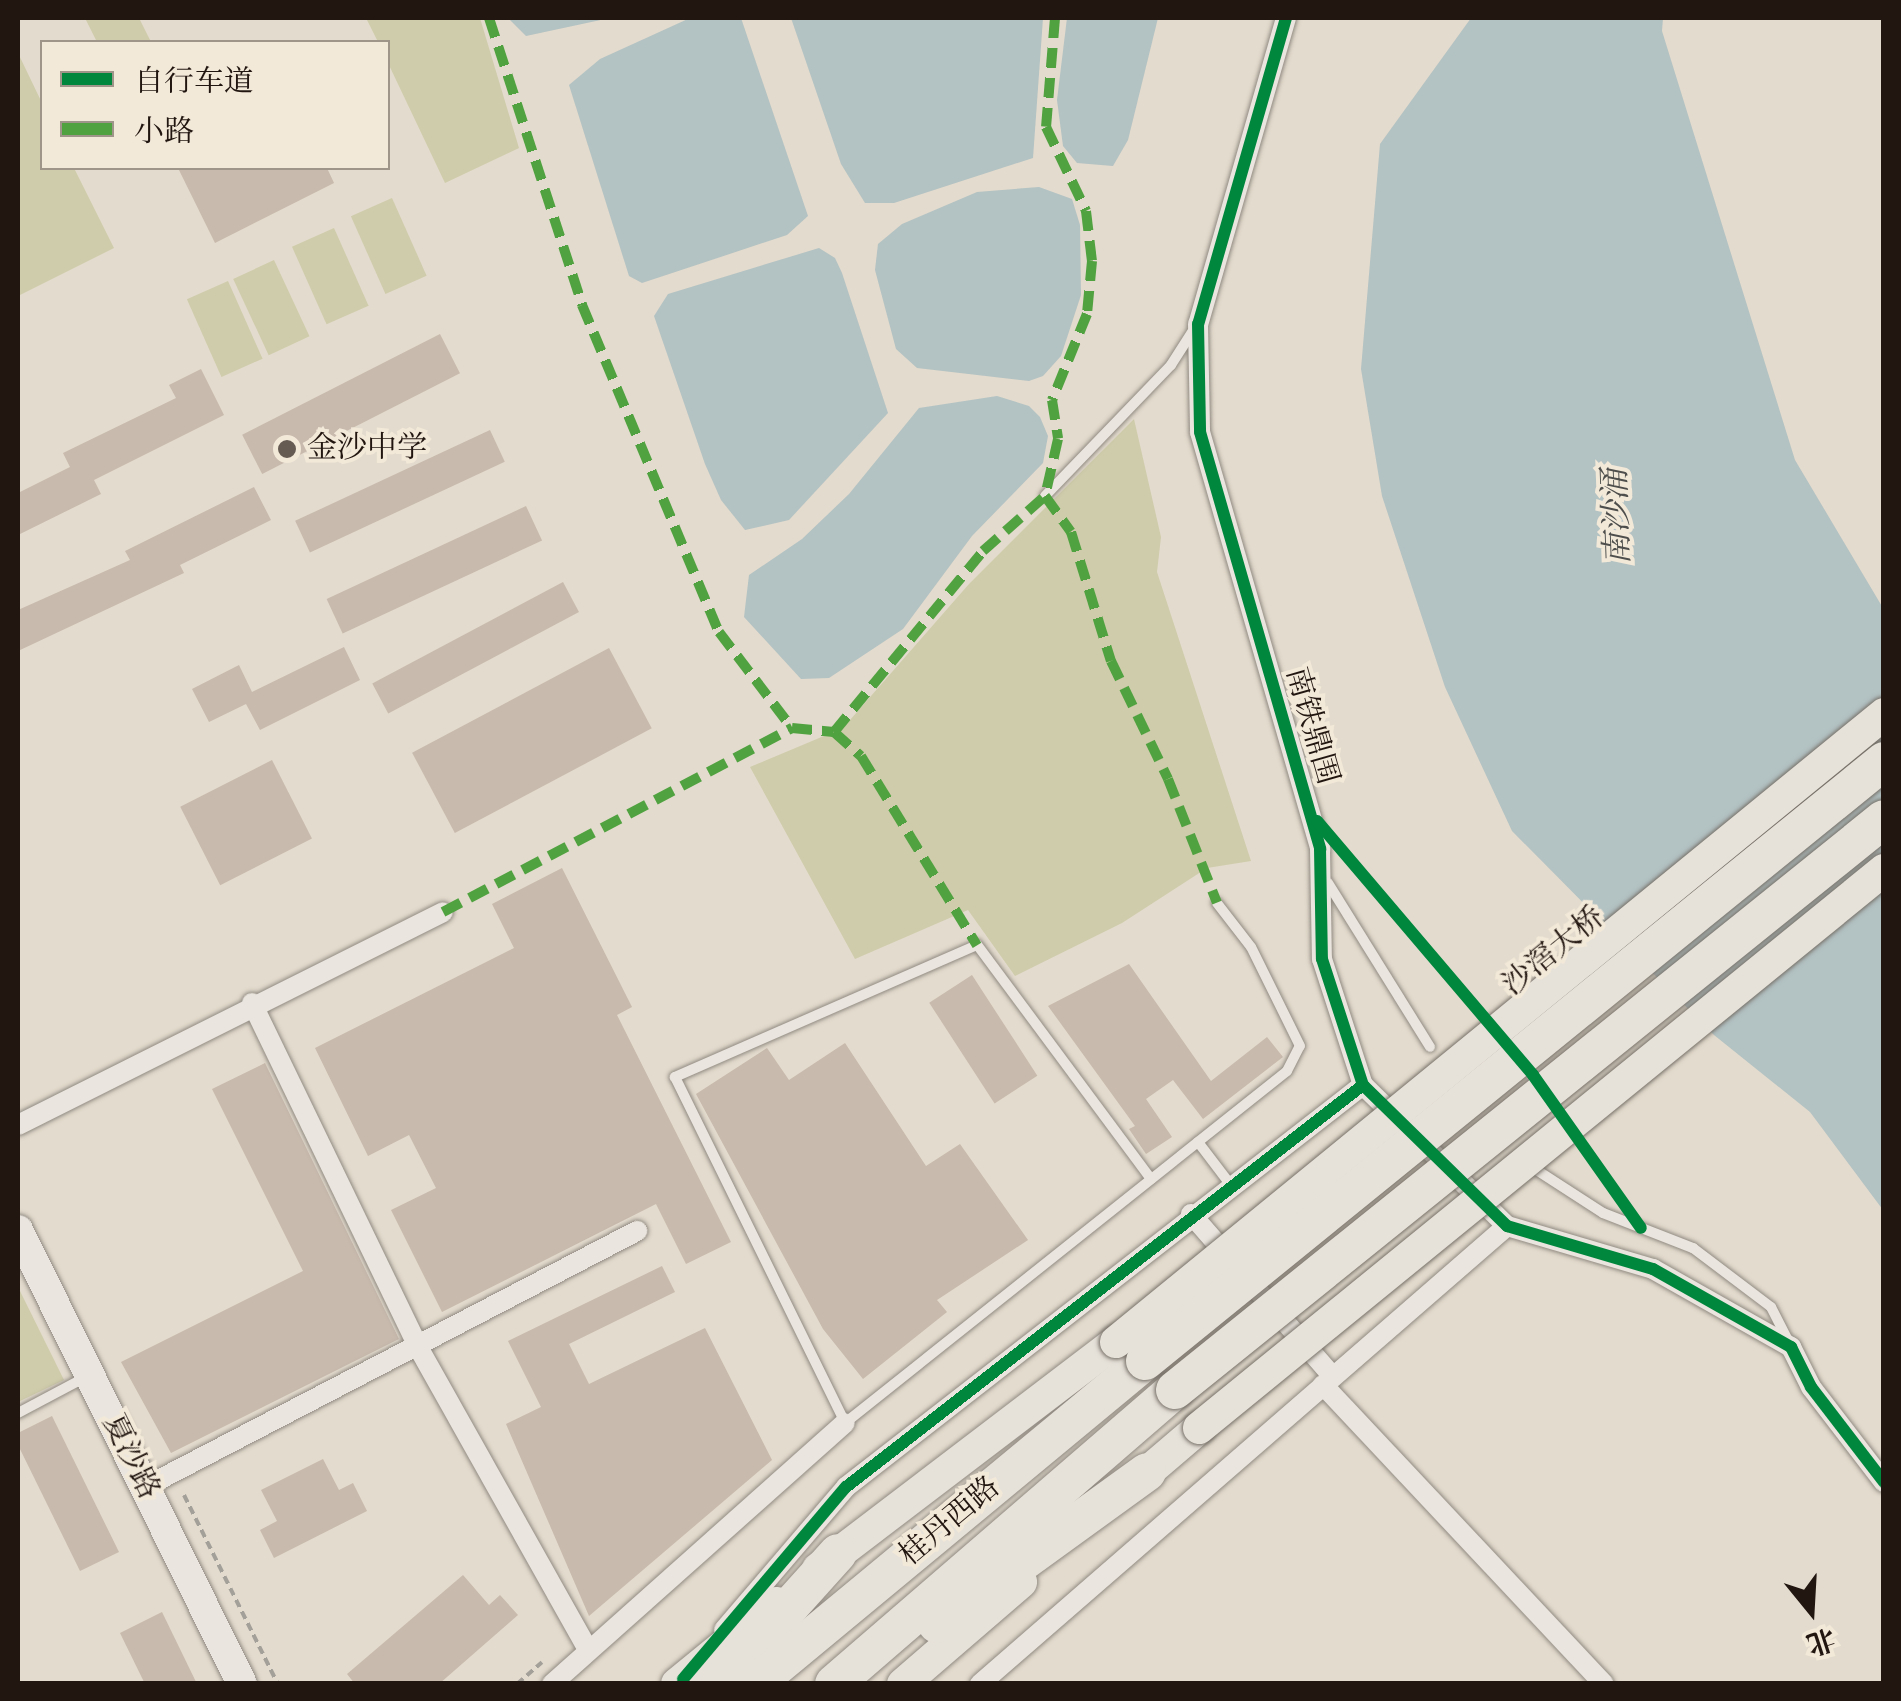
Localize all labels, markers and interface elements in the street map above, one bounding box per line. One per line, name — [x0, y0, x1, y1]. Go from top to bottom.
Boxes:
legend — [40, 40, 390, 170]
text: 自行车道 — [134, 68, 254, 98]
text: 小路 — [134, 118, 194, 148]
place label: 金沙中学 — [307, 431, 427, 467]
marker: 金沙中学 — [276, 438, 298, 460]
water label: 南沙涌 — [1598, 468, 1640, 566]
street label: 南铁鼎围 — [1277, 663, 1345, 789]
street label: 沙滘大桥 — [1496, 900, 1612, 1004]
street label: 夏沙路 — [94, 1409, 166, 1505]
street label: 桂丹西路 — [892, 1470, 1008, 1574]
north arrow — [1761, 1561, 1861, 1661]
text: 北 — [1803, 1622, 1838, 1657]

